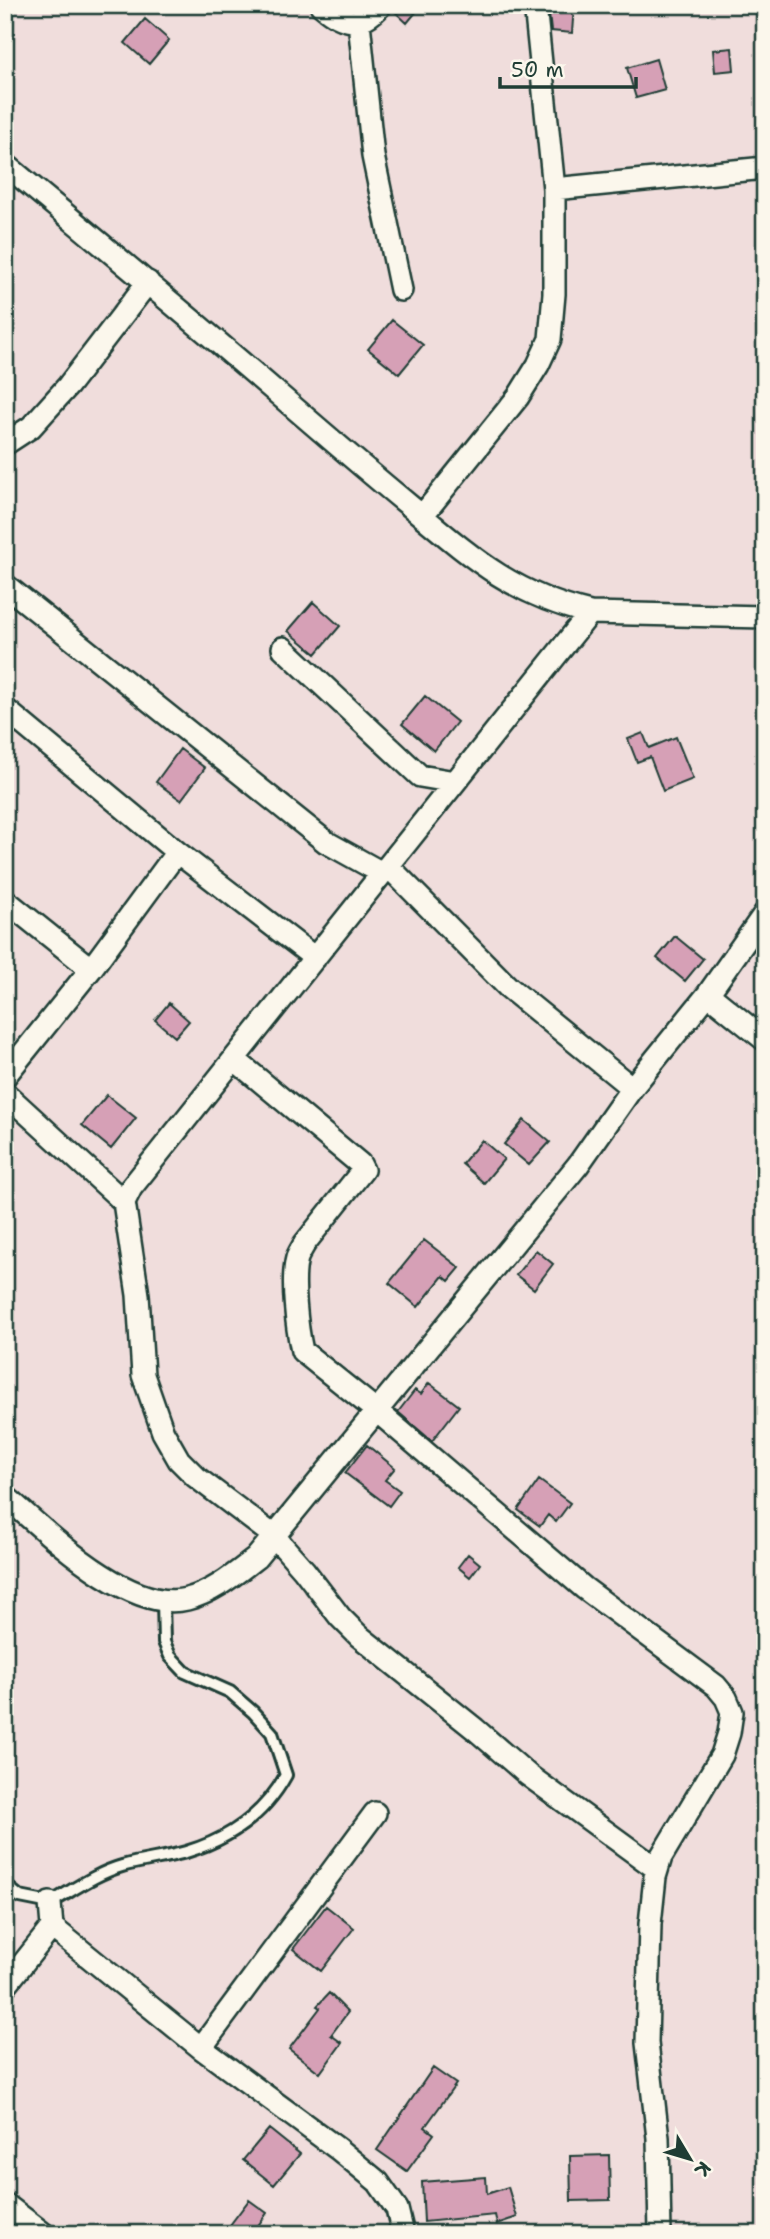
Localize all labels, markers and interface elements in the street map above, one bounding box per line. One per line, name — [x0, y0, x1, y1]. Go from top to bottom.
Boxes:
scale bar — [500, 46, 637, 90]
text: 50 m — [511, 56, 564, 84]
north arrow — [654, 2124, 724, 2194]
text: K — [689, 2156, 717, 2182]

